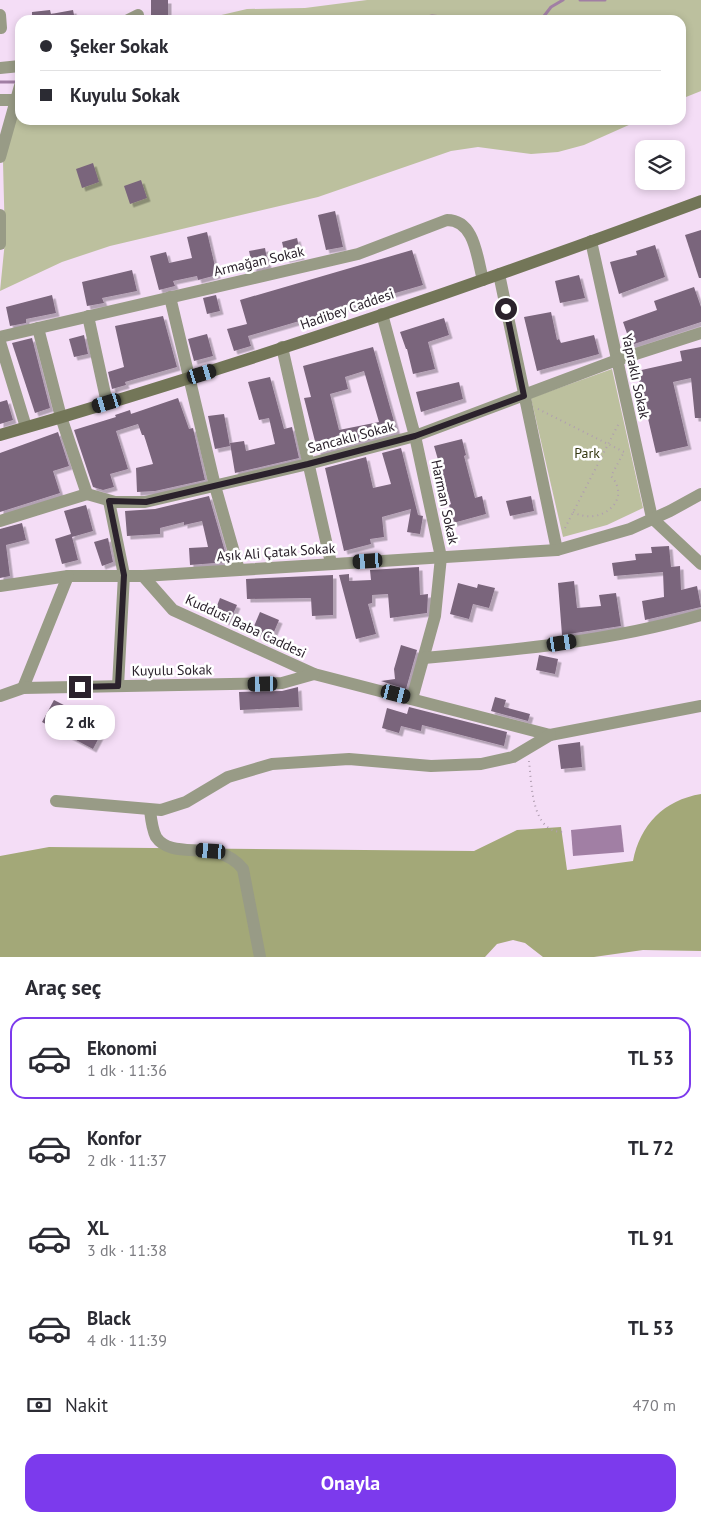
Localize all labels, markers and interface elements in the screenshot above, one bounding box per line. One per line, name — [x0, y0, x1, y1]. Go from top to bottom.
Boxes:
text: Şeker Sokak — [70, 34, 168, 58]
text: Kuyulu Sokak — [70, 83, 180, 107]
map controls — [635, 140, 685, 190]
button: layers — [635, 140, 685, 190]
street label: Armağan Sokak — [212, 242, 306, 280]
street label: Hadibey Caddesi — [298, 284, 396, 334]
route start — [495, 298, 517, 320]
street label: Yapraklı Sokak — [618, 332, 654, 421]
car — [185, 362, 218, 386]
car — [90, 391, 123, 415]
street label: Sancaklı Sokak — [306, 417, 397, 457]
park label: Park — [574, 444, 600, 462]
street label: Harman Sokak — [427, 458, 463, 546]
street label: Aşık Ali Çatak Sokak — [216, 539, 336, 565]
car — [352, 552, 383, 570]
street label: Kuddusi Baba Caddesi — [183, 590, 309, 662]
car — [546, 633, 577, 653]
street label: Kuyulu Sokak — [132, 660, 213, 680]
route end — [69, 676, 91, 698]
car — [247, 676, 278, 692]
car — [379, 683, 412, 705]
callout: 2 dk — [45, 704, 115, 740]
text: 2 dk — [65, 712, 95, 732]
car — [195, 842, 226, 860]
text: Araç seç — [25, 973, 101, 1001]
icon: car — [27, 1036, 72, 1081]
text: Ekonomi — [87, 1036, 157, 1060]
text: TL 53 — [628, 1046, 674, 1070]
text: 1 dk · 11:36 — [87, 1060, 167, 1080]
icon: car — [27, 1126, 72, 1171]
text: Konfor — [87, 1126, 141, 1150]
text: TL 72 — [628, 1136, 674, 1160]
text: 2 dk · 11:37 — [87, 1150, 167, 1170]
icon: car — [27, 1216, 72, 1261]
text: XL — [87, 1216, 109, 1240]
text: TL 91 — [628, 1226, 674, 1250]
text: 3 dk · 11:38 — [87, 1240, 167, 1260]
icon: car — [27, 1306, 72, 1351]
text: Black — [87, 1306, 131, 1330]
text: TL 53 — [628, 1316, 674, 1340]
text: 4 dk · 11:39 — [87, 1330, 167, 1350]
icon: cash — [25, 1391, 53, 1419]
text: Nakit — [65, 1393, 108, 1417]
text: 470 m — [633, 1395, 676, 1415]
button: Onayla — [25, 1454, 676, 1512]

